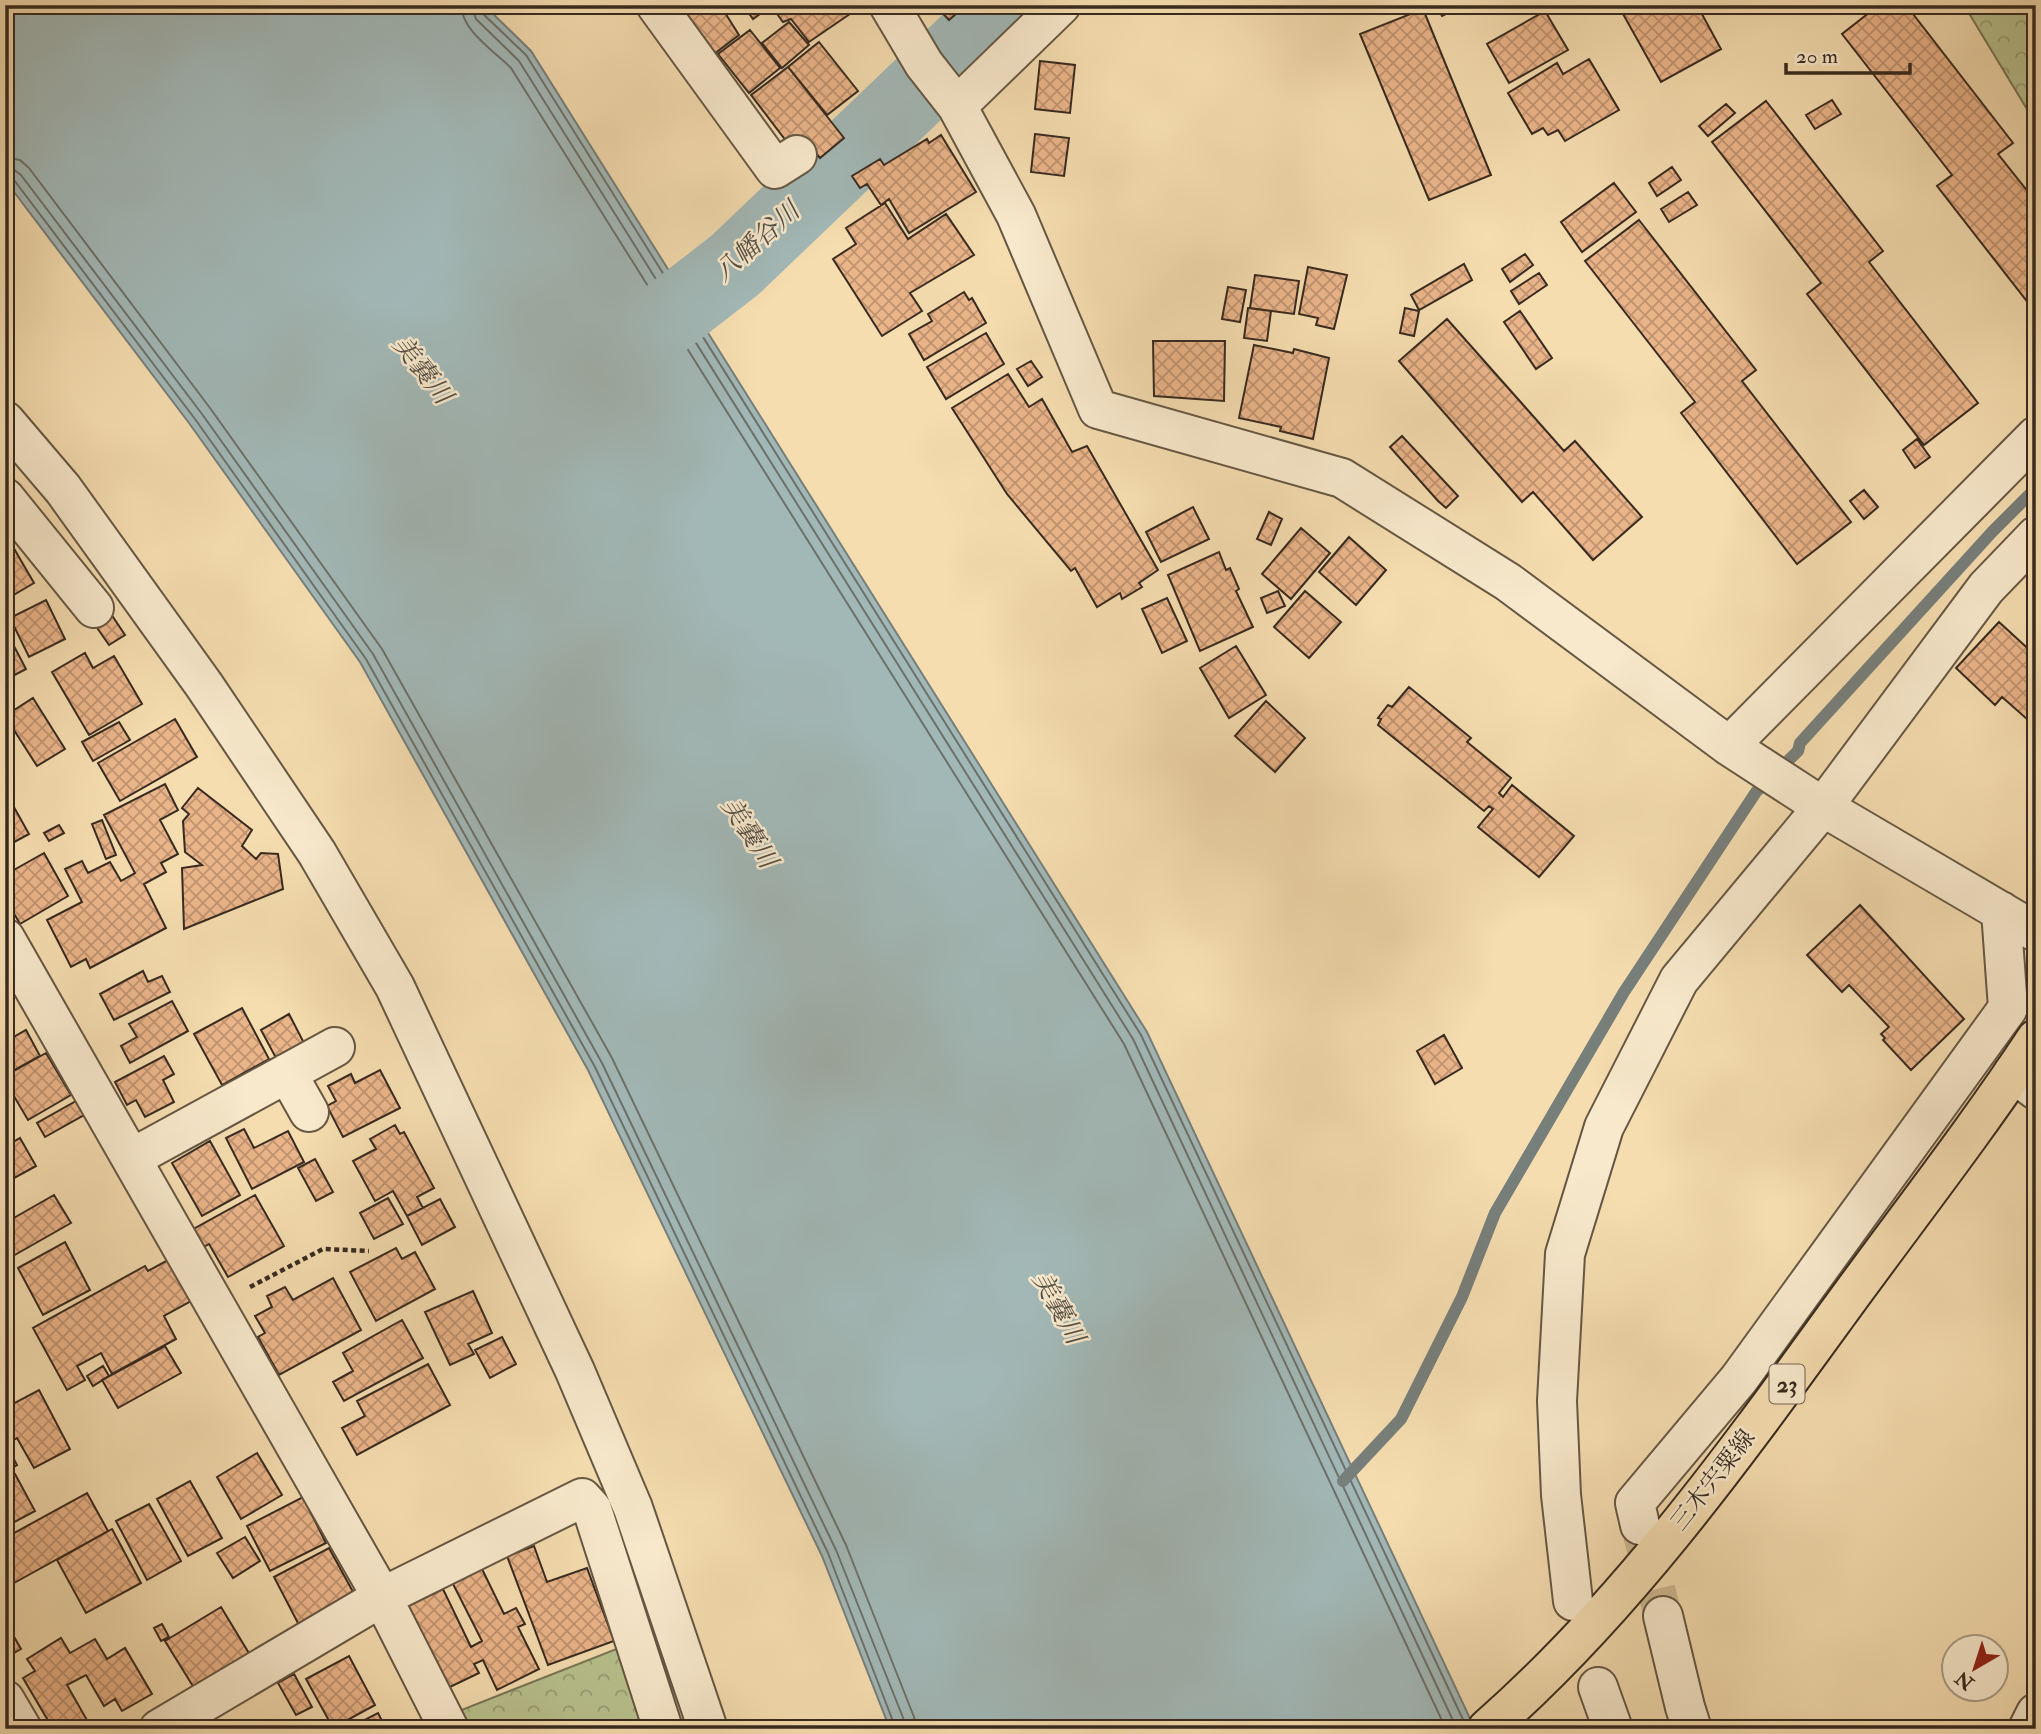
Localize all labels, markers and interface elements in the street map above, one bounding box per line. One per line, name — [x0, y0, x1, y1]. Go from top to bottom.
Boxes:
scale bar — [1786, 32, 1910, 76]
text: 20 m — [1796, 43, 1838, 70]
water label: 八幡谷川 — [708, 193, 809, 289]
water label: 美嚢川 — [385, 329, 460, 413]
water label: 美嚢川 — [714, 792, 785, 877]
water label: 美嚢川 — [1025, 1266, 1092, 1352]
road number: 23 — [1770, 1364, 1804, 1404]
street label: 三木宍粟線 — [1664, 1423, 1762, 1537]
north arrow — [1940, 1632, 2010, 1702]
text: N — [1950, 1665, 1980, 1696]

